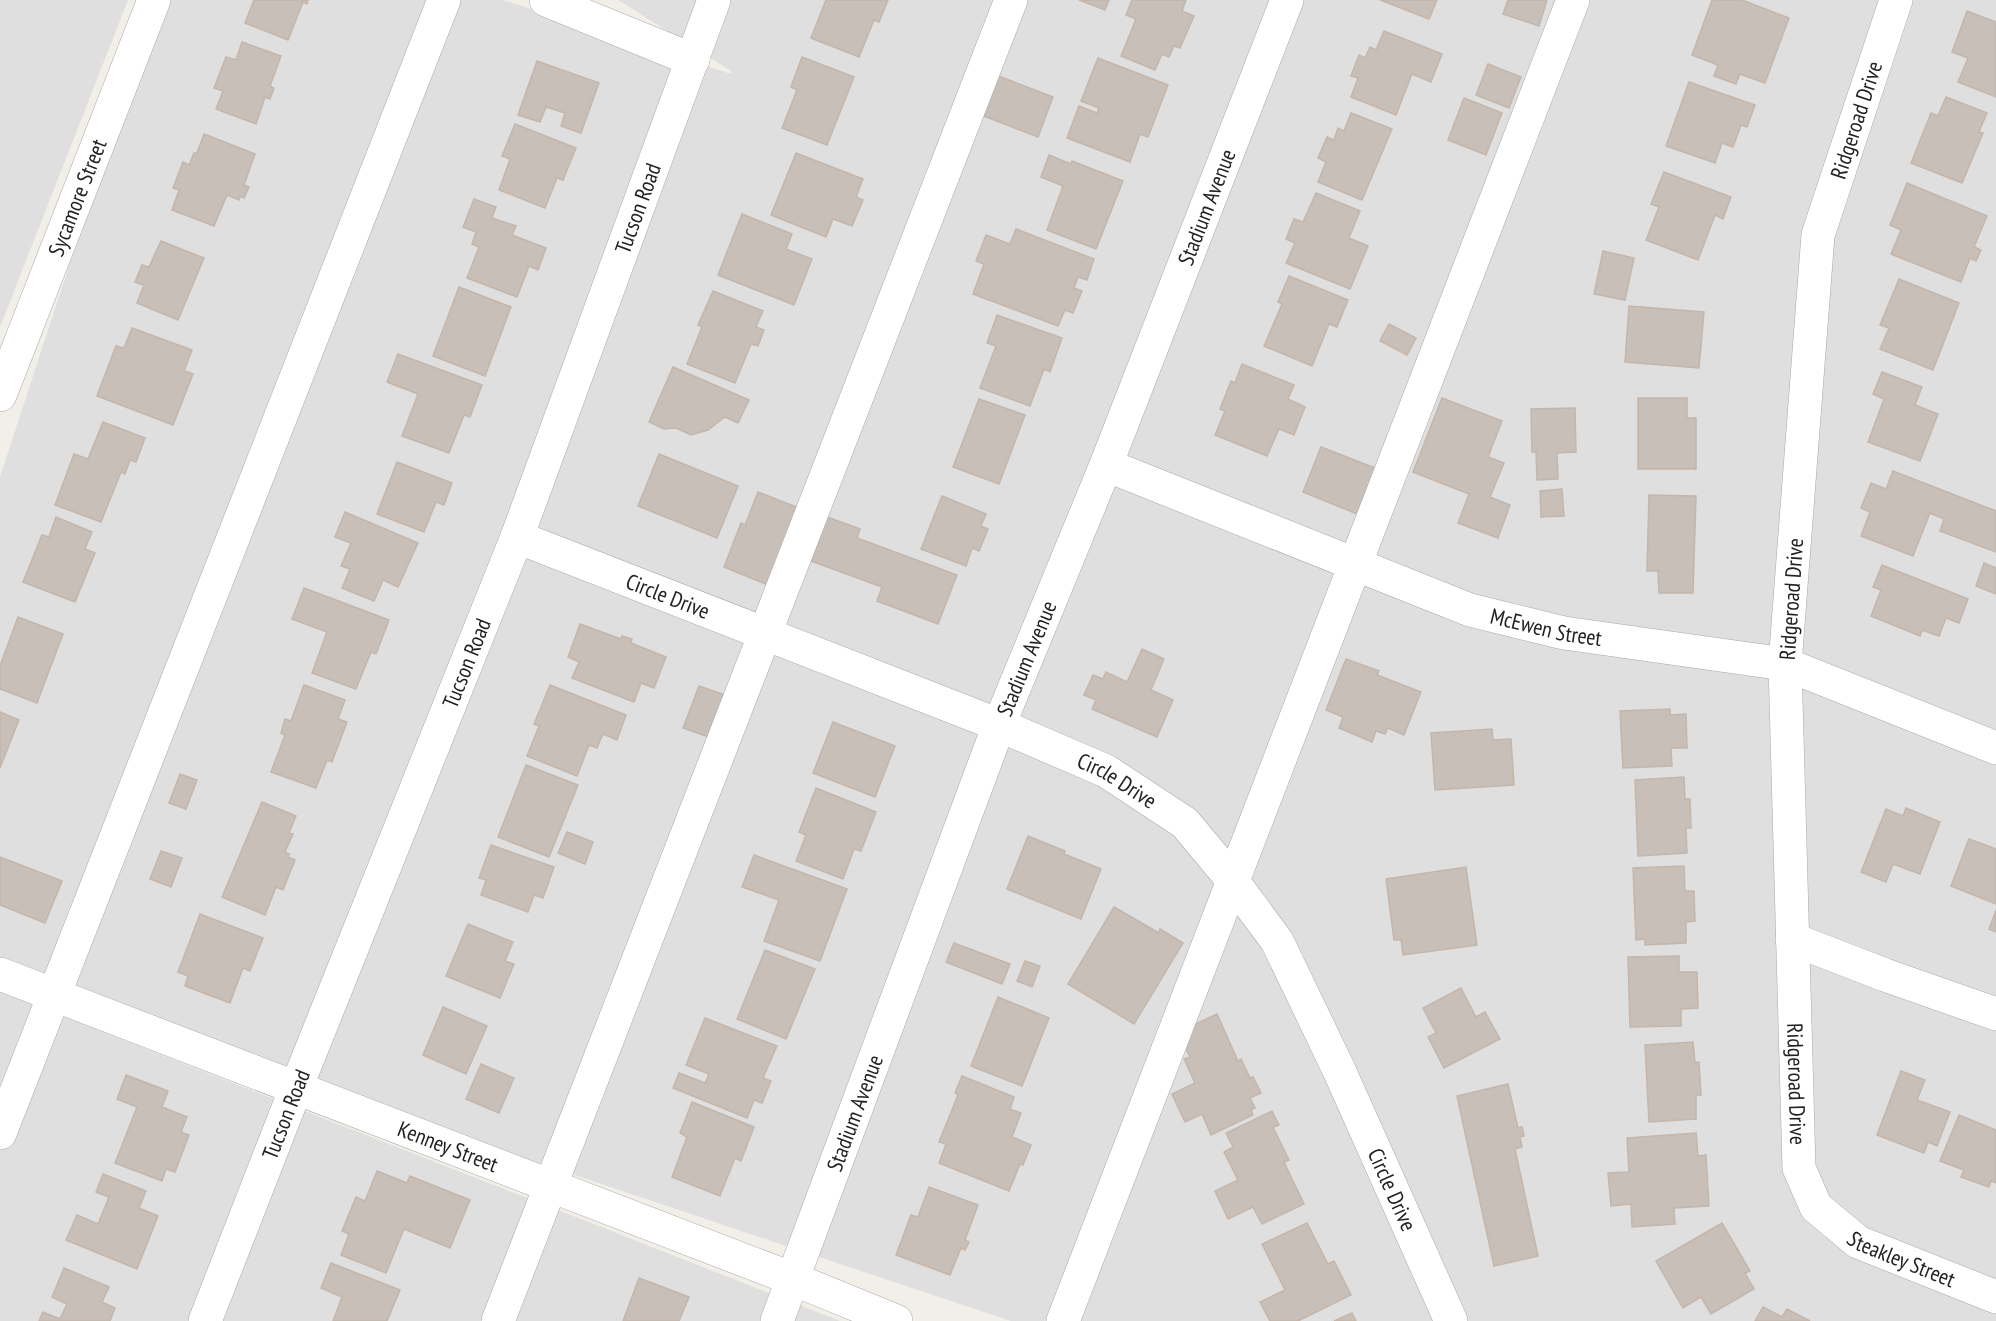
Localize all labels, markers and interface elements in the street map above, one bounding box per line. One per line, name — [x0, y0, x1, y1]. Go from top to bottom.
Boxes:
street label: Ridgeroad Drive — [1824, 58, 1888, 182]
street label: Sycamore Street — [42, 135, 112, 260]
street label: Stadium Avenue — [1171, 145, 1242, 269]
street label: Tucson Road — [608, 159, 667, 257]
street label: Ridgeroad Drive — [1773, 537, 1809, 661]
street label: Circle Drive — [622, 567, 714, 625]
street label: Stadium Avenue — [990, 597, 1063, 720]
street label: McEwen Street — [1488, 602, 1604, 652]
street label: Tucson Road — [436, 614, 497, 712]
street label: Circle Drive — [1073, 746, 1162, 815]
street label: Ridgeroad Drive — [1781, 1023, 1812, 1145]
street label: Stadium Avenue — [820, 1051, 889, 1175]
street label: Tucson Road — [256, 1065, 316, 1163]
street label: Kenney Street — [394, 1114, 502, 1178]
street label: Circle Drive — [1362, 1144, 1423, 1235]
street label: Steakley Street — [1841, 1225, 1959, 1293]

